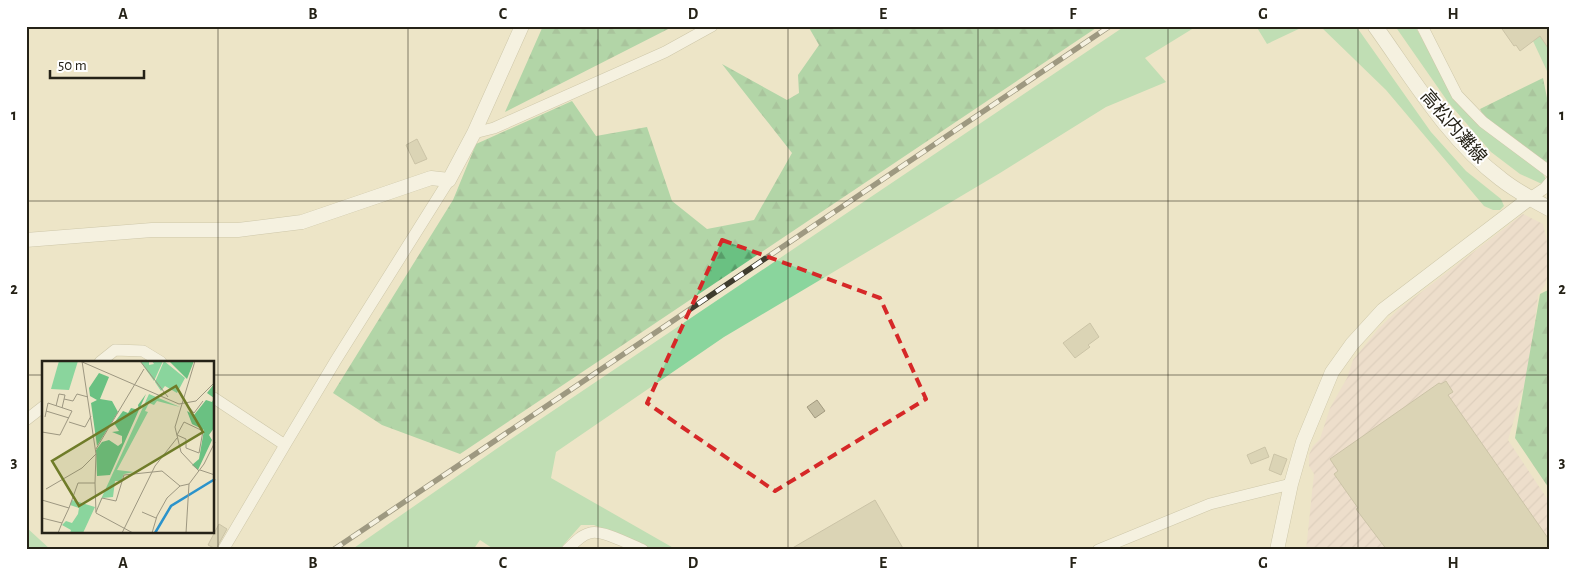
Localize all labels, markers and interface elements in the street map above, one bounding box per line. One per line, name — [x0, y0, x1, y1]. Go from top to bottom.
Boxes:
text: A — [118, 6, 128, 22]
text: B — [308, 6, 318, 22]
text: C — [499, 6, 508, 22]
text: D — [688, 6, 699, 22]
text: E — [879, 6, 887, 22]
text: F — [1069, 6, 1077, 22]
text: G — [1258, 6, 1268, 22]
text: H — [1447, 6, 1459, 22]
scale bar — [50, 48, 144, 80]
text: 50 m — [58, 58, 87, 73]
street label: 高松内灘線 — [1417, 86, 1491, 167]
text: 1 — [11, 107, 17, 123]
text: 1 — [1559, 107, 1565, 123]
text: 2 — [10, 281, 18, 297]
text: 2 — [1558, 281, 1566, 297]
inset map — [42, 361, 215, 534]
text: 3 — [11, 454, 18, 470]
text: 3 — [1559, 454, 1566, 470]
text: A — [118, 555, 128, 571]
text: B — [308, 555, 318, 571]
text: C — [499, 555, 508, 571]
text: D — [688, 555, 699, 571]
text: E — [879, 555, 887, 571]
text: F — [1069, 555, 1077, 571]
text: G — [1258, 555, 1268, 571]
text: H — [1447, 555, 1459, 571]

